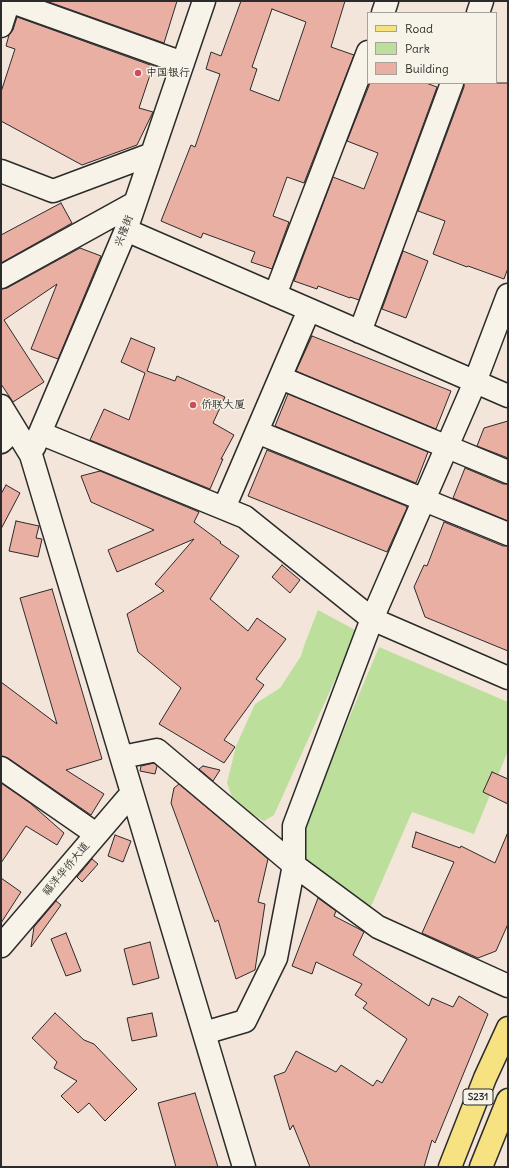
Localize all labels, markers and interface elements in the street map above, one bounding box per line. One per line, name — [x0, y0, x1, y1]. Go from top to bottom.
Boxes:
legend — [367, 12, 497, 84]
text: Road — [405, 21, 433, 36]
text: Park — [405, 41, 430, 56]
text: Building — [405, 61, 449, 76]
place label: 中国银行 — [146, 66, 190, 80]
marker: 中国银行 — [133, 68, 143, 78]
street label: 兴隆街 — [112, 213, 136, 249]
place label: 侨联大厦 — [201, 398, 245, 412]
marker: 侨联大厦 — [188, 400, 198, 410]
street label: 福洋华侨大道 — [40, 839, 92, 899]
road number: S231 — [463, 1089, 493, 1105]

